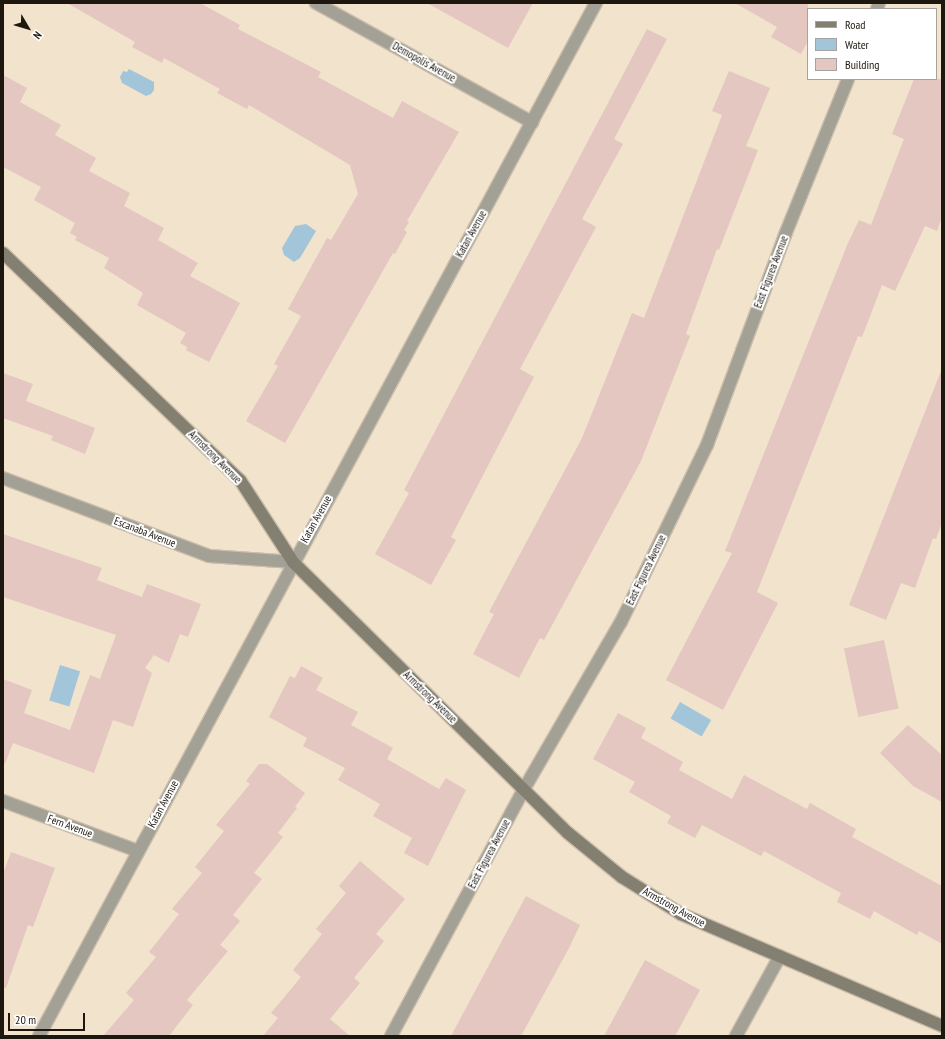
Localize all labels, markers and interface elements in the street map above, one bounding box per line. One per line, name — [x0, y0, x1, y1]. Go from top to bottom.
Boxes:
north arrow — [8, 8, 48, 48]
legend — [807, 8, 937, 80]
text: Road — [845, 17, 865, 32]
text: N — [30, 29, 45, 42]
text: Water — [845, 37, 869, 52]
street label: Demopolis Avenue — [390, 39, 458, 85]
text: Building — [845, 57, 880, 72]
street label: Katan Avenue — [453, 208, 489, 260]
street label: East Figurea Avenue — [751, 234, 791, 310]
street label: Armstrong Avenue — [186, 428, 244, 486]
street label: Katan Avenue — [298, 493, 334, 545]
street label: Escanaba Avenue — [112, 514, 178, 550]
street label: East Figurea Avenue — [623, 533, 669, 607]
street label: Armstrong Avenue — [400, 668, 460, 726]
street label: Katan Avenue — [145, 778, 181, 830]
street label: Fern Avenue — [46, 812, 94, 840]
street label: East Figurea Avenue — [465, 817, 513, 891]
street label: Armstrong Avenue — [640, 884, 708, 930]
scale bar — [10, 1005, 87, 1031]
text: 20 m — [15, 1012, 36, 1027]

